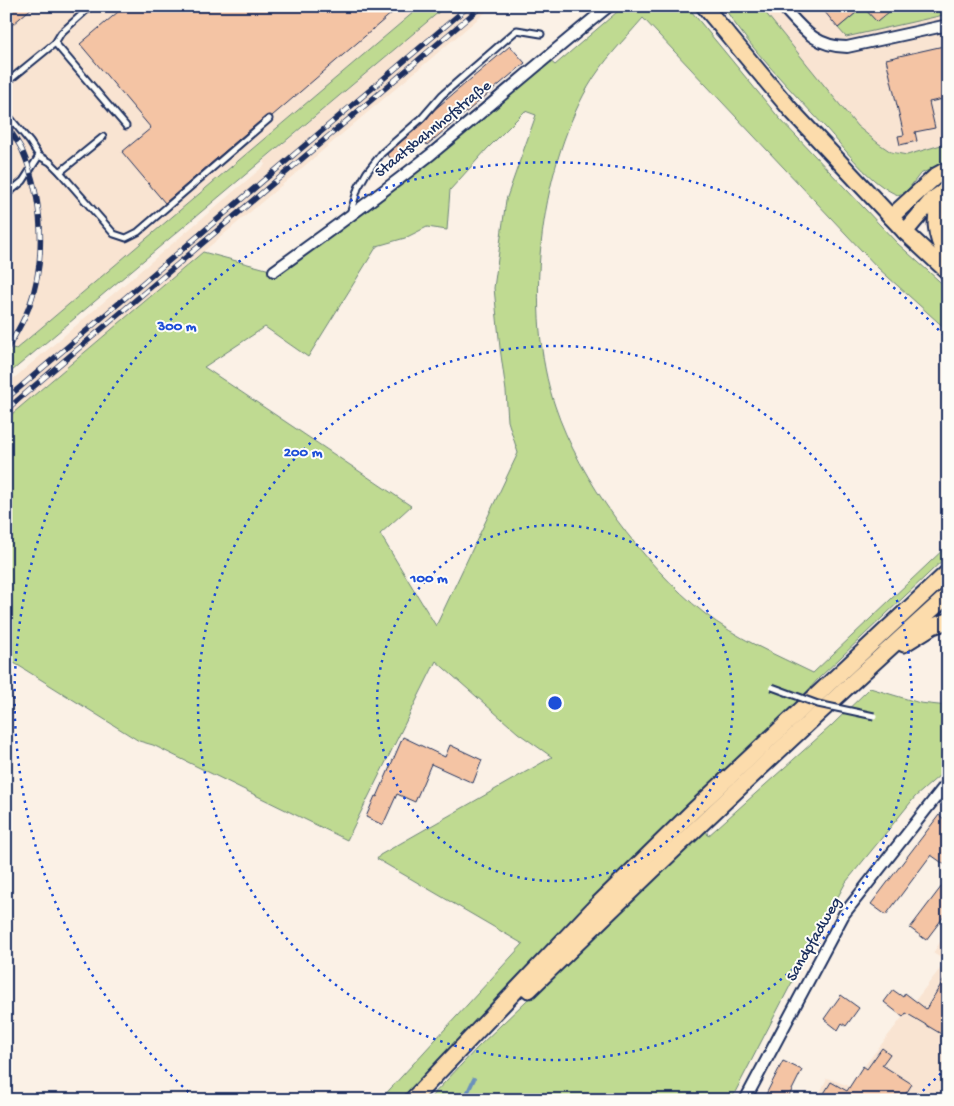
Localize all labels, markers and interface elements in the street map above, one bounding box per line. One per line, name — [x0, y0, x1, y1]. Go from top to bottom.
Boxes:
street label: Staatsbahnhofstraße — [372, 77, 497, 183]
text: 300 m — [156, 318, 197, 336]
text: 200 m — [284, 444, 323, 462]
text: 100 m — [409, 570, 448, 588]
centre of rings — [546, 694, 564, 712]
street label: Sandpfadweg — [783, 895, 847, 985]

